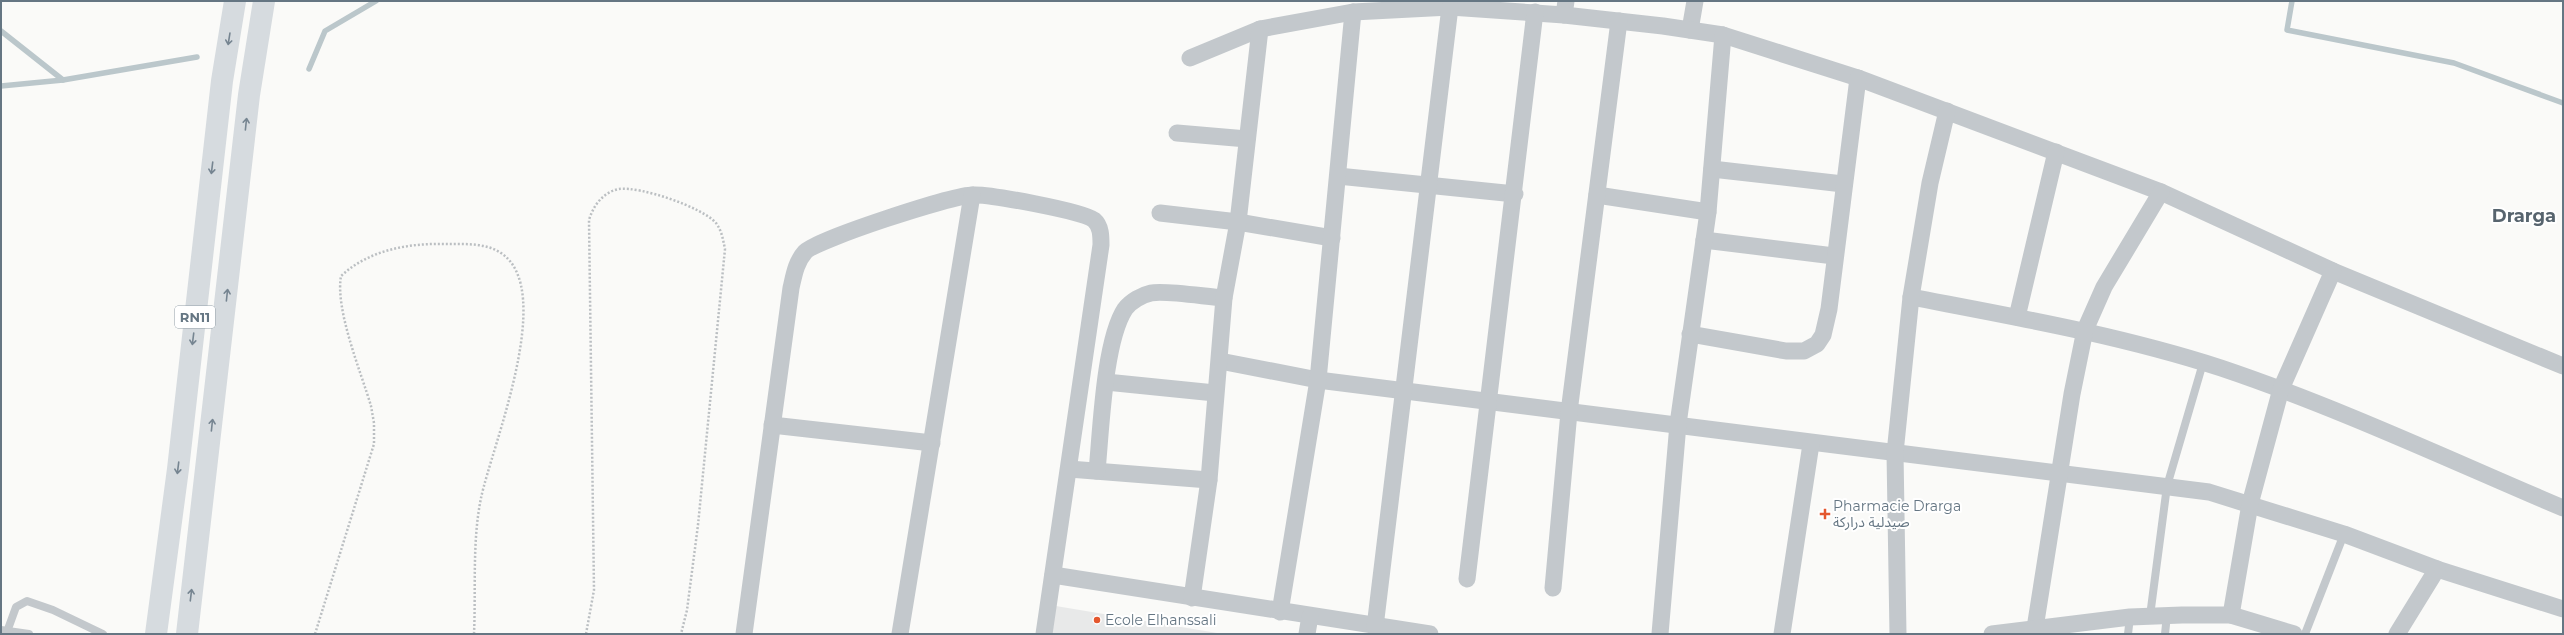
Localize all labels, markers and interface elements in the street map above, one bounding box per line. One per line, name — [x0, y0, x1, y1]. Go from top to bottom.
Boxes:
one-way arrow — [225, 33, 233, 46]
one-way arrow — [242, 118, 250, 131]
one-way arrow — [208, 161, 216, 174]
district label: Drarga — [2492, 205, 2556, 227]
one-way arrow — [223, 289, 230, 302]
road number: RN11 — [175, 306, 215, 328]
one-way arrow — [189, 332, 196, 345]
one-way arrow — [208, 418, 216, 431]
one-way arrow — [174, 461, 182, 474]
place label: Pharmacie Drarga صيدلية دراركة — [1833, 497, 1961, 531]
marker: Pharmacie Drarga صيدلية دراركة — [1820, 509, 1830, 519]
one-way arrow — [188, 589, 195, 602]
place label: Ecole Elhanssali — [1105, 611, 1216, 629]
marker: Ecole Elhanssali — [1092, 615, 1102, 625]

